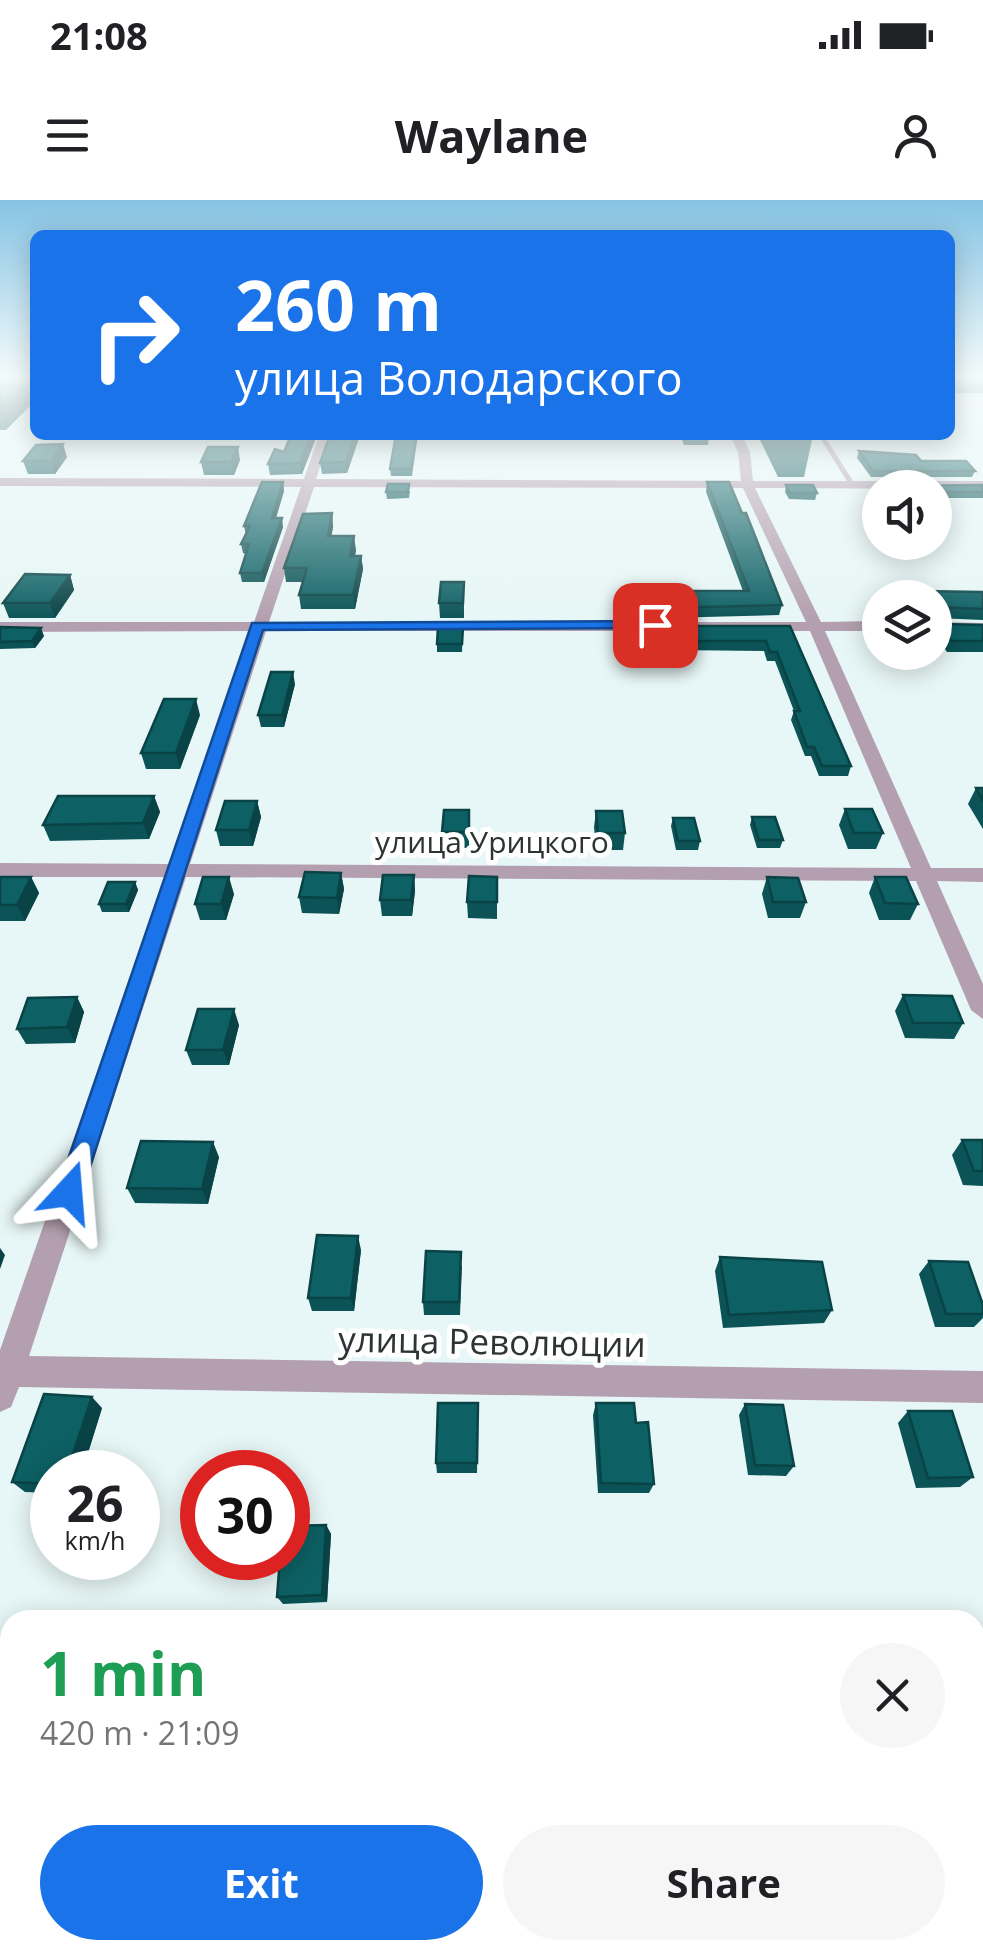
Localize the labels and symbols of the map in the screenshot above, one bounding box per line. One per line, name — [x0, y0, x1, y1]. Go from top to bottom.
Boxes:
pin — [613, 583, 698, 668]
street label: улица Урицкого — [375, 821, 609, 862]
position arrow — [17, 1140, 121, 1244]
street label: улица Революции — [338, 1315, 646, 1367]
speed limit sign: 30 — [180, 1450, 310, 1580]

